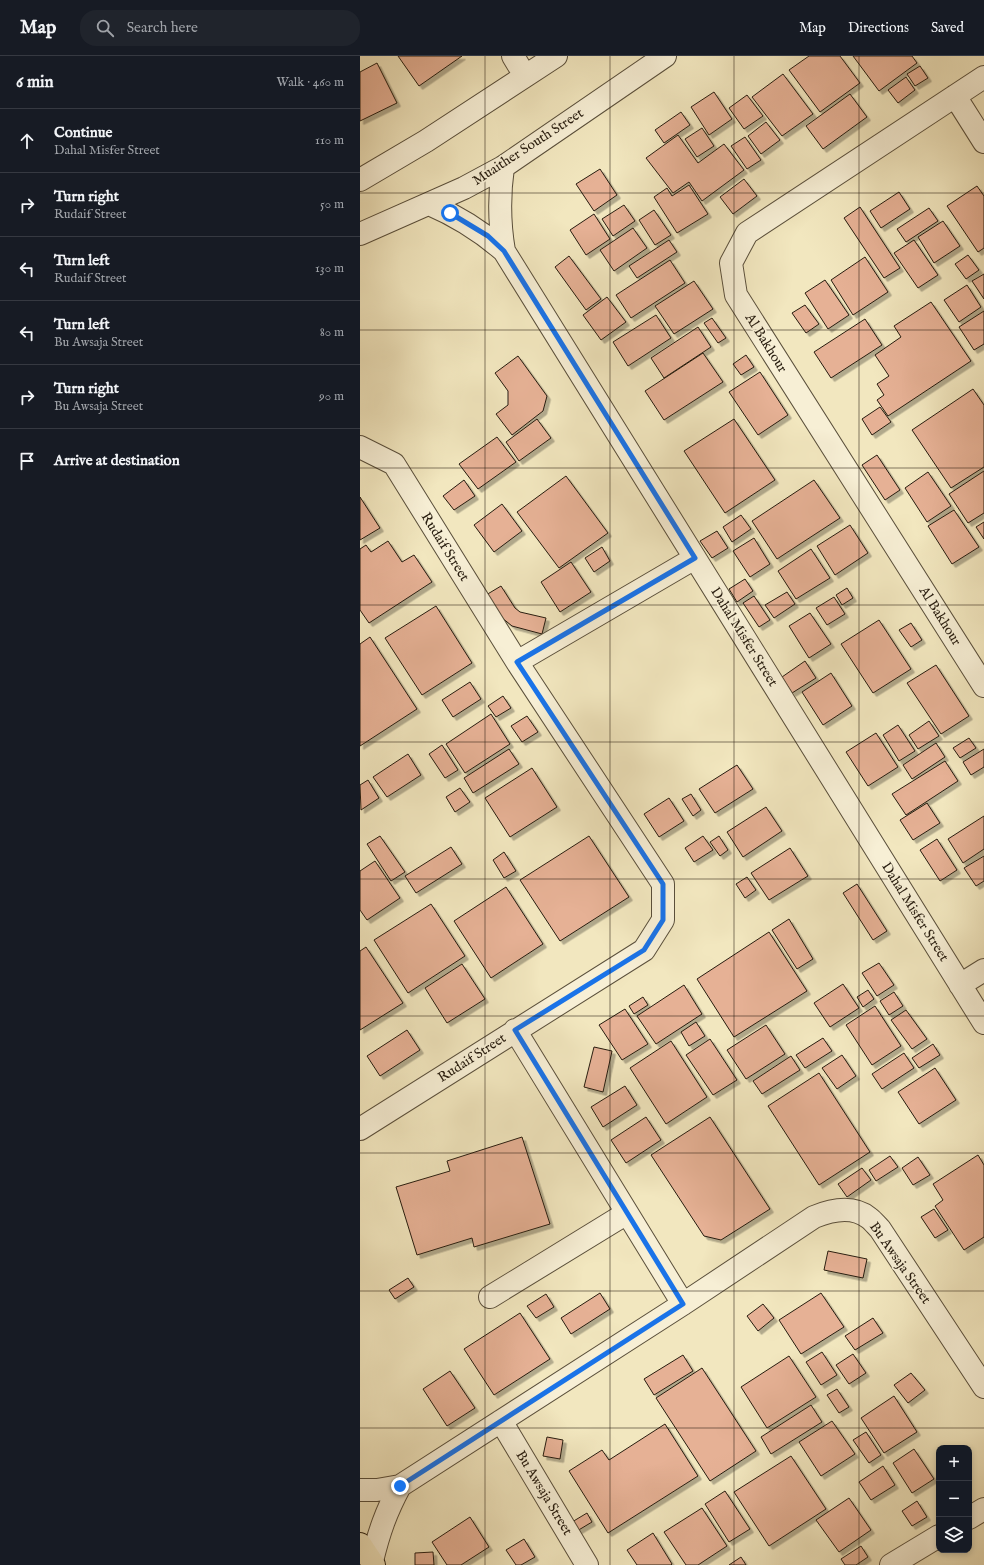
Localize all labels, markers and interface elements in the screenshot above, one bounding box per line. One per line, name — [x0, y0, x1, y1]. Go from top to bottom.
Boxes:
search box — [80, 10, 360, 46]
text: Map — [20, 16, 56, 40]
icon: search — [94, 17, 116, 39]
text: Search here — [126, 18, 198, 37]
text: Map — [799, 19, 826, 37]
text: Directions — [848, 19, 909, 37]
text: Saved — [931, 19, 964, 37]
text: 6 min — [16, 72, 54, 93]
text: Walk · 460 m — [277, 74, 344, 91]
street label: Muaither South Street — [469, 104, 587, 190]
text: Continue — [54, 123, 112, 142]
icon: ahead — [16, 130, 38, 152]
text: 110 m — [315, 132, 344, 149]
text: Dahal Misfer Street — [54, 142, 160, 159]
text: Turn right — [54, 187, 119, 206]
icon: right — [16, 194, 38, 216]
text: 50 m — [320, 196, 344, 213]
route start — [441, 204, 459, 222]
text: Rudaif Street — [54, 206, 126, 223]
text: Turn left — [54, 251, 110, 270]
icon: left — [16, 258, 38, 280]
text: 130 m — [315, 260, 344, 277]
text: Rudaif Street — [54, 270, 126, 287]
street label: Al Bakhour — [740, 309, 791, 376]
text: Turn left — [54, 315, 110, 334]
icon: left — [16, 322, 38, 344]
text: 80 m — [320, 324, 344, 341]
text: Bu Awsaja Street — [54, 334, 143, 351]
text: Turn right — [54, 379, 119, 398]
icon: right — [16, 386, 38, 408]
text: 90 m — [319, 388, 344, 405]
text: Bu Awsaja Street — [54, 398, 143, 415]
icon: arrive — [16, 450, 38, 472]
text: Arrive at destination — [54, 451, 180, 470]
street label: Rudaif Street — [417, 509, 473, 585]
street label: Al Bakhour — [914, 582, 965, 649]
street label: Dahal Misfer Street — [706, 584, 782, 690]
street label: Dahal Misfer Street — [877, 859, 953, 965]
street label: Rudaif Street — [434, 1029, 510, 1087]
street label: Bu Awsaja Street — [865, 1218, 935, 1308]
map controls — [936, 1445, 972, 1553]
button: + — [936, 1445, 972, 1481]
street label: Bu Awsaja Street — [512, 1447, 577, 1539]
route end — [391, 1477, 409, 1495]
button: − — [936, 1481, 972, 1517]
button: layers — [936, 1517, 972, 1553]

